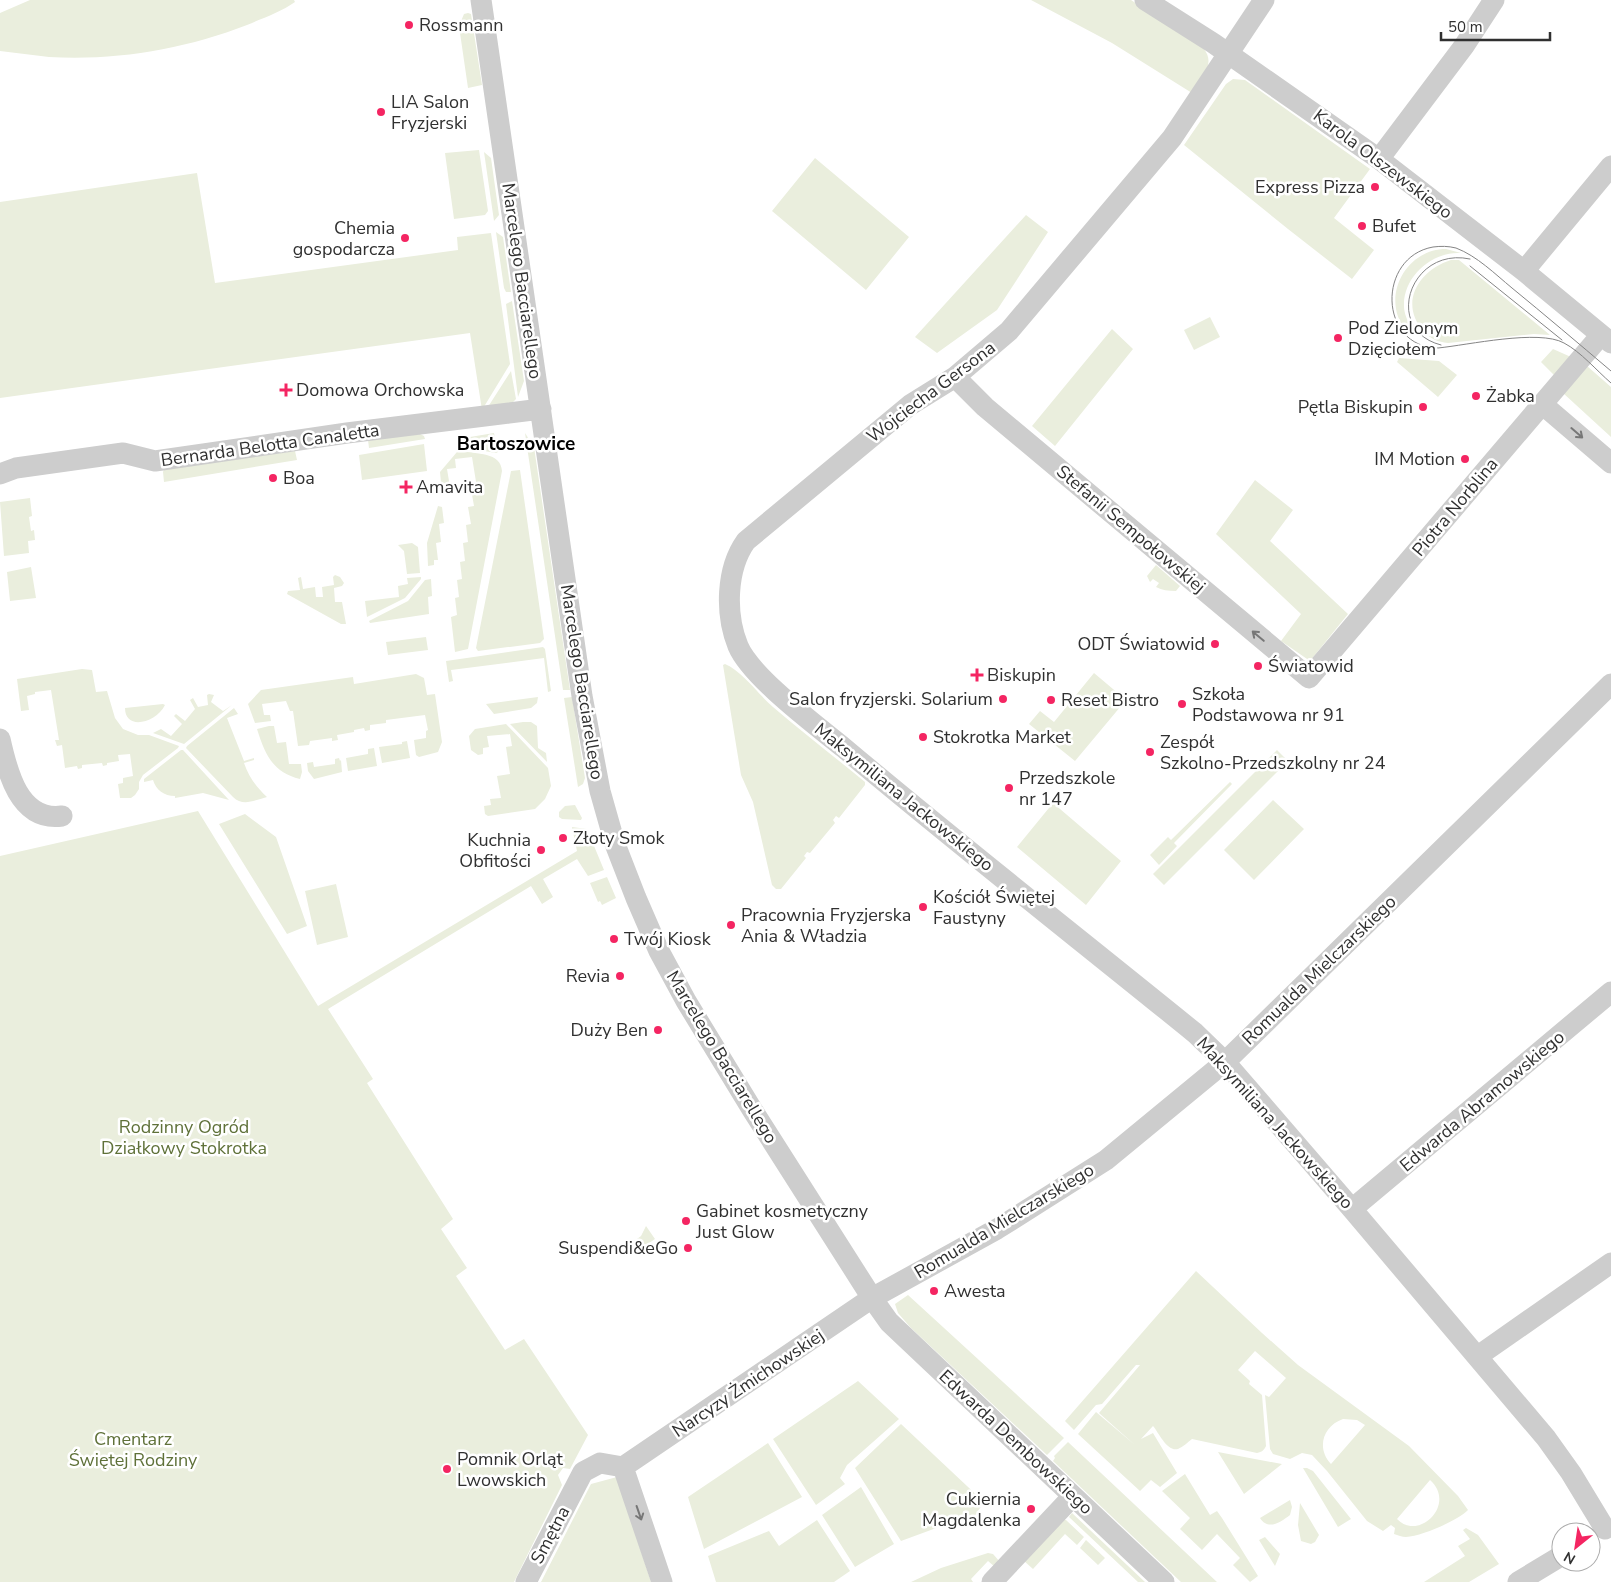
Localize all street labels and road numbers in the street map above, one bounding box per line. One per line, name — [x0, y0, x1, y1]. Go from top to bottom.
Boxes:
street label: Karola Olszewskiego — [1308, 104, 1458, 224]
street label: Marcelego Bacciarellego — [496, 182, 548, 380]
street label: Wojciecha Gersona — [862, 336, 1000, 448]
street label: Bernarda Belotta Canaletta — [159, 418, 381, 472]
street label: Piotra Norblina — [1407, 453, 1503, 561]
street label: Stefanii Sempołowskiej — [1051, 459, 1211, 599]
street label: Marcelego Bacciarellego — [555, 583, 609, 781]
street label: Maksymiliana Jackowskiego — [809, 717, 999, 877]
street label: Romualda Mielczarskiego — [1237, 890, 1401, 1050]
street label: Marcelego Bacciarellego — [661, 966, 783, 1148]
street label: Edwarda Abramowskiego — [1395, 1025, 1569, 1177]
street label: Maksymiliana Jackowskiego — [1191, 1032, 1359, 1214]
street label: Romualda Mielczarskiego — [910, 1158, 1098, 1284]
street label: Narcyzy Żmichowskiej — [667, 1323, 829, 1443]
street label: Edwarda Dembowskiego — [934, 1364, 1098, 1520]
street label: Smętna — [525, 1502, 575, 1568]

